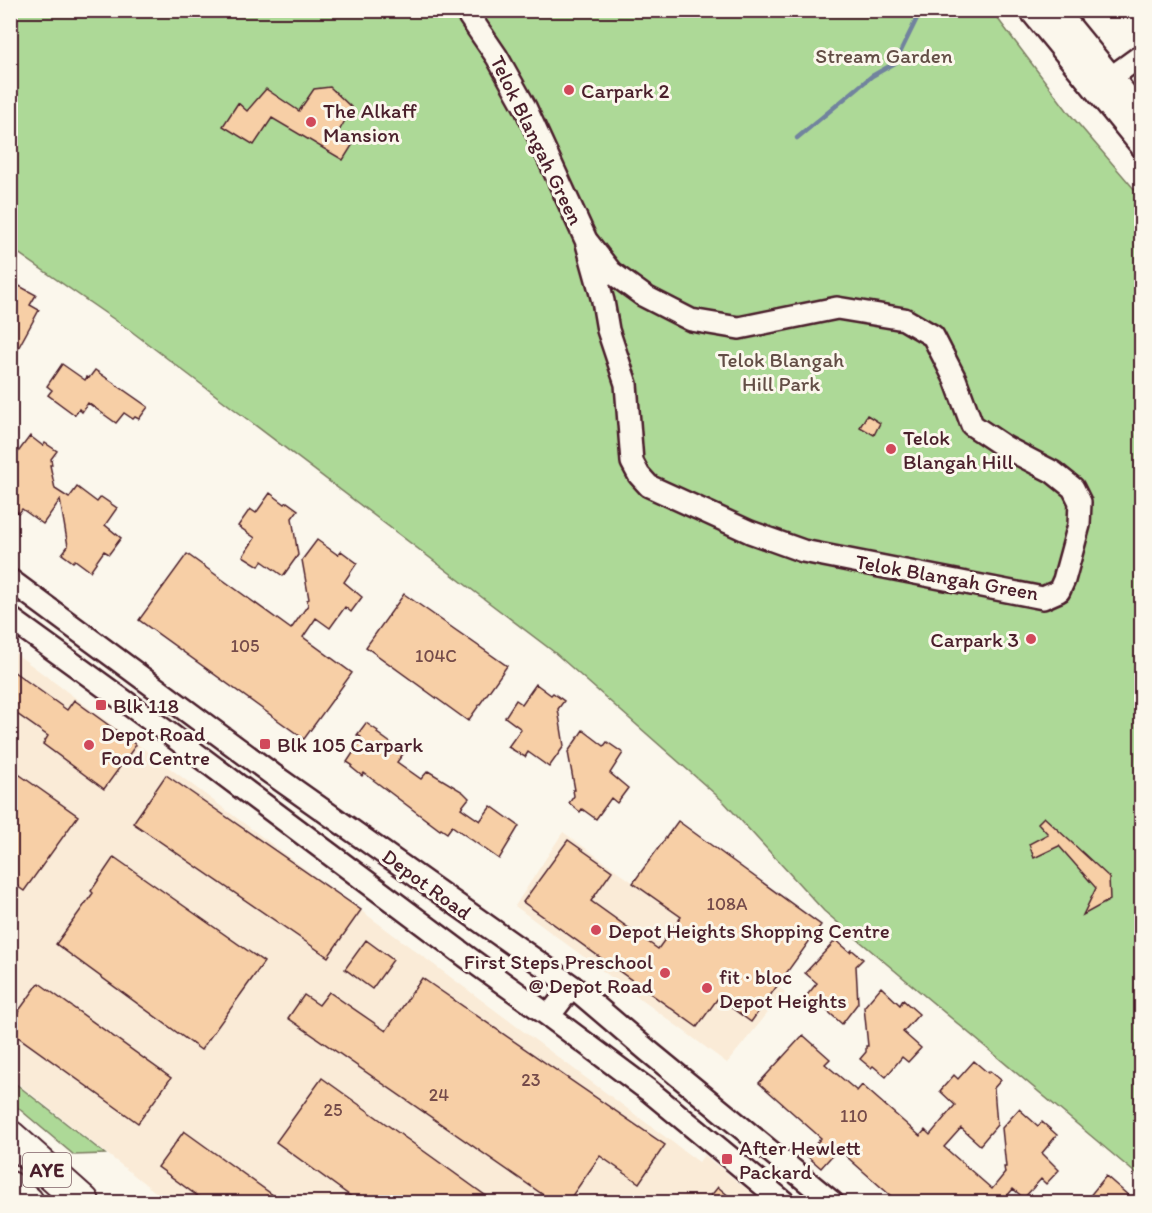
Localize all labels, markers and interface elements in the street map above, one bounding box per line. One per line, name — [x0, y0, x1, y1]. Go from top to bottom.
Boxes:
park label: Stream Garden — [815, 43, 953, 68]
street label: Telok Blangah Green — [485, 51, 589, 229]
place label: Carpark 2 — [581, 78, 669, 103]
marker: Carpark 2 — [562, 83, 576, 97]
place label: The Alkaff Mansion — [323, 98, 417, 147]
marker: The Alkaff Mansion — [304, 115, 318, 129]
park label: Telok Blangah Hill Park — [718, 347, 844, 396]
place label: Telok Blangah Hill — [903, 425, 1014, 474]
marker: Telok Blangah Hill — [884, 442, 898, 456]
street label: Telok Blangah Green — [854, 549, 1040, 605]
place label: Carpark 3 — [930, 627, 1019, 652]
marker: Carpark 3 — [1024, 632, 1038, 646]
house number: 105 — [231, 635, 259, 657]
house number: 104C — [415, 645, 457, 667]
place label: Blk 118 — [113, 693, 179, 718]
marker: Blk 118 — [94, 698, 108, 712]
place label: Depot Road Food Centre — [101, 721, 210, 770]
place label: Blk 105 Carpark — [277, 732, 423, 757]
marker: Blk 105 Carpark — [258, 737, 272, 751]
marker: Depot Road Food Centre — [82, 738, 96, 752]
street label: Depot Road — [377, 843, 477, 925]
house number: 108A — [707, 893, 748, 915]
place label: Depot Heights Shopping Centre — [608, 918, 890, 943]
marker: Depot Heights Shopping Centre — [589, 923, 603, 937]
place label: First Steps Preschool @ Depot Road — [464, 949, 654, 998]
place label: fit · bloc Depot Heights — [719, 964, 847, 1013]
marker: First Steps Preschool @ Depot Road — [658, 966, 672, 980]
marker: fit · bloc Depot Heights — [700, 981, 714, 995]
house number: 23 — [521, 1069, 541, 1091]
house number: 24 — [429, 1084, 449, 1106]
house number: 25 — [324, 1099, 342, 1121]
house number: 110 — [840, 1105, 868, 1127]
place label: After Hewlett Packard — [739, 1135, 861, 1184]
marker: After Hewlett Packard — [720, 1152, 734, 1166]
road number: AYE — [23, 1153, 71, 1187]

